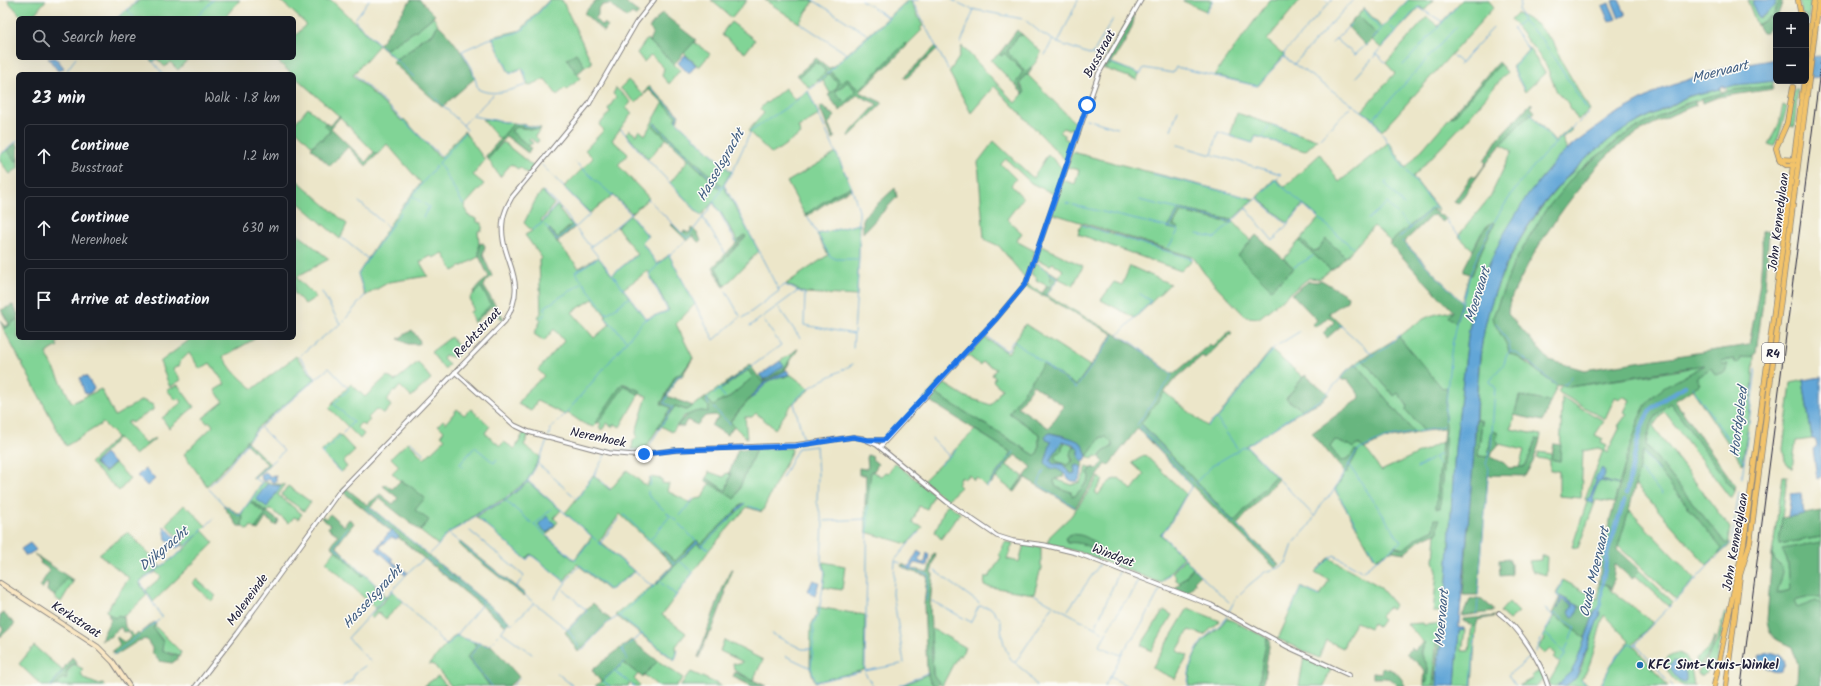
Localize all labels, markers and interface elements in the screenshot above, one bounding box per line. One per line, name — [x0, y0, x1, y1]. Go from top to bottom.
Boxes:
map controls — [1773, 12, 1809, 84]
button: + — [1773, 12, 1809, 48]
search box — [16, 16, 296, 60]
street label: Busstraat — [1078, 25, 1122, 82]
text: Search here — [62, 26, 136, 50]
icon: search — [30, 27, 52, 49]
button: − — [1773, 48, 1809, 84]
water label: Moervaart — [1689, 54, 1753, 90]
text: 23 min — [32, 85, 86, 112]
text: Walk · 1.8 km — [204, 88, 280, 109]
route start — [1078, 96, 1096, 114]
water label: Hasselsgracht — [691, 122, 752, 205]
text: Continue — [71, 134, 129, 158]
icon: ahead — [33, 145, 55, 167]
text: 1.2 km — [243, 146, 279, 167]
text: Busstraat — [71, 158, 123, 179]
street label: John Kennedylaan — [1763, 171, 1795, 273]
text: Continue — [71, 206, 129, 230]
icon: ahead — [33, 217, 55, 239]
text: 630 m — [242, 218, 279, 239]
text: Nerenhoek — [71, 230, 128, 251]
water label: Moervaart — [1459, 262, 1498, 326]
text: Arrive at destination — [71, 288, 210, 312]
icon: arrive — [33, 289, 55, 311]
street label: Rechtstraat — [449, 302, 508, 363]
road number: R4 — [1762, 343, 1784, 363]
water label: Hoofdgeleed — [1724, 383, 1755, 458]
street label: Nerenhoek — [568, 422, 629, 454]
route end — [635, 445, 653, 463]
street label: John Kennedylaan — [1717, 491, 1755, 593]
water label: Dijkgracht — [134, 520, 196, 577]
water label: Oude Moervaart — [1574, 522, 1617, 619]
street label: Windgat — [1089, 538, 1138, 574]
water label: Hasselsgracht — [337, 558, 410, 634]
street label: Moleneinde — [222, 569, 274, 631]
water label: Moervaart — [1429, 586, 1456, 648]
street label: Kerkstraat — [47, 596, 106, 645]
place label: KFC Sint-Kruis-Winkel — [1648, 655, 1779, 676]
marker: KFC Sint-Kruis-Winkel — [1635, 660, 1645, 670]

